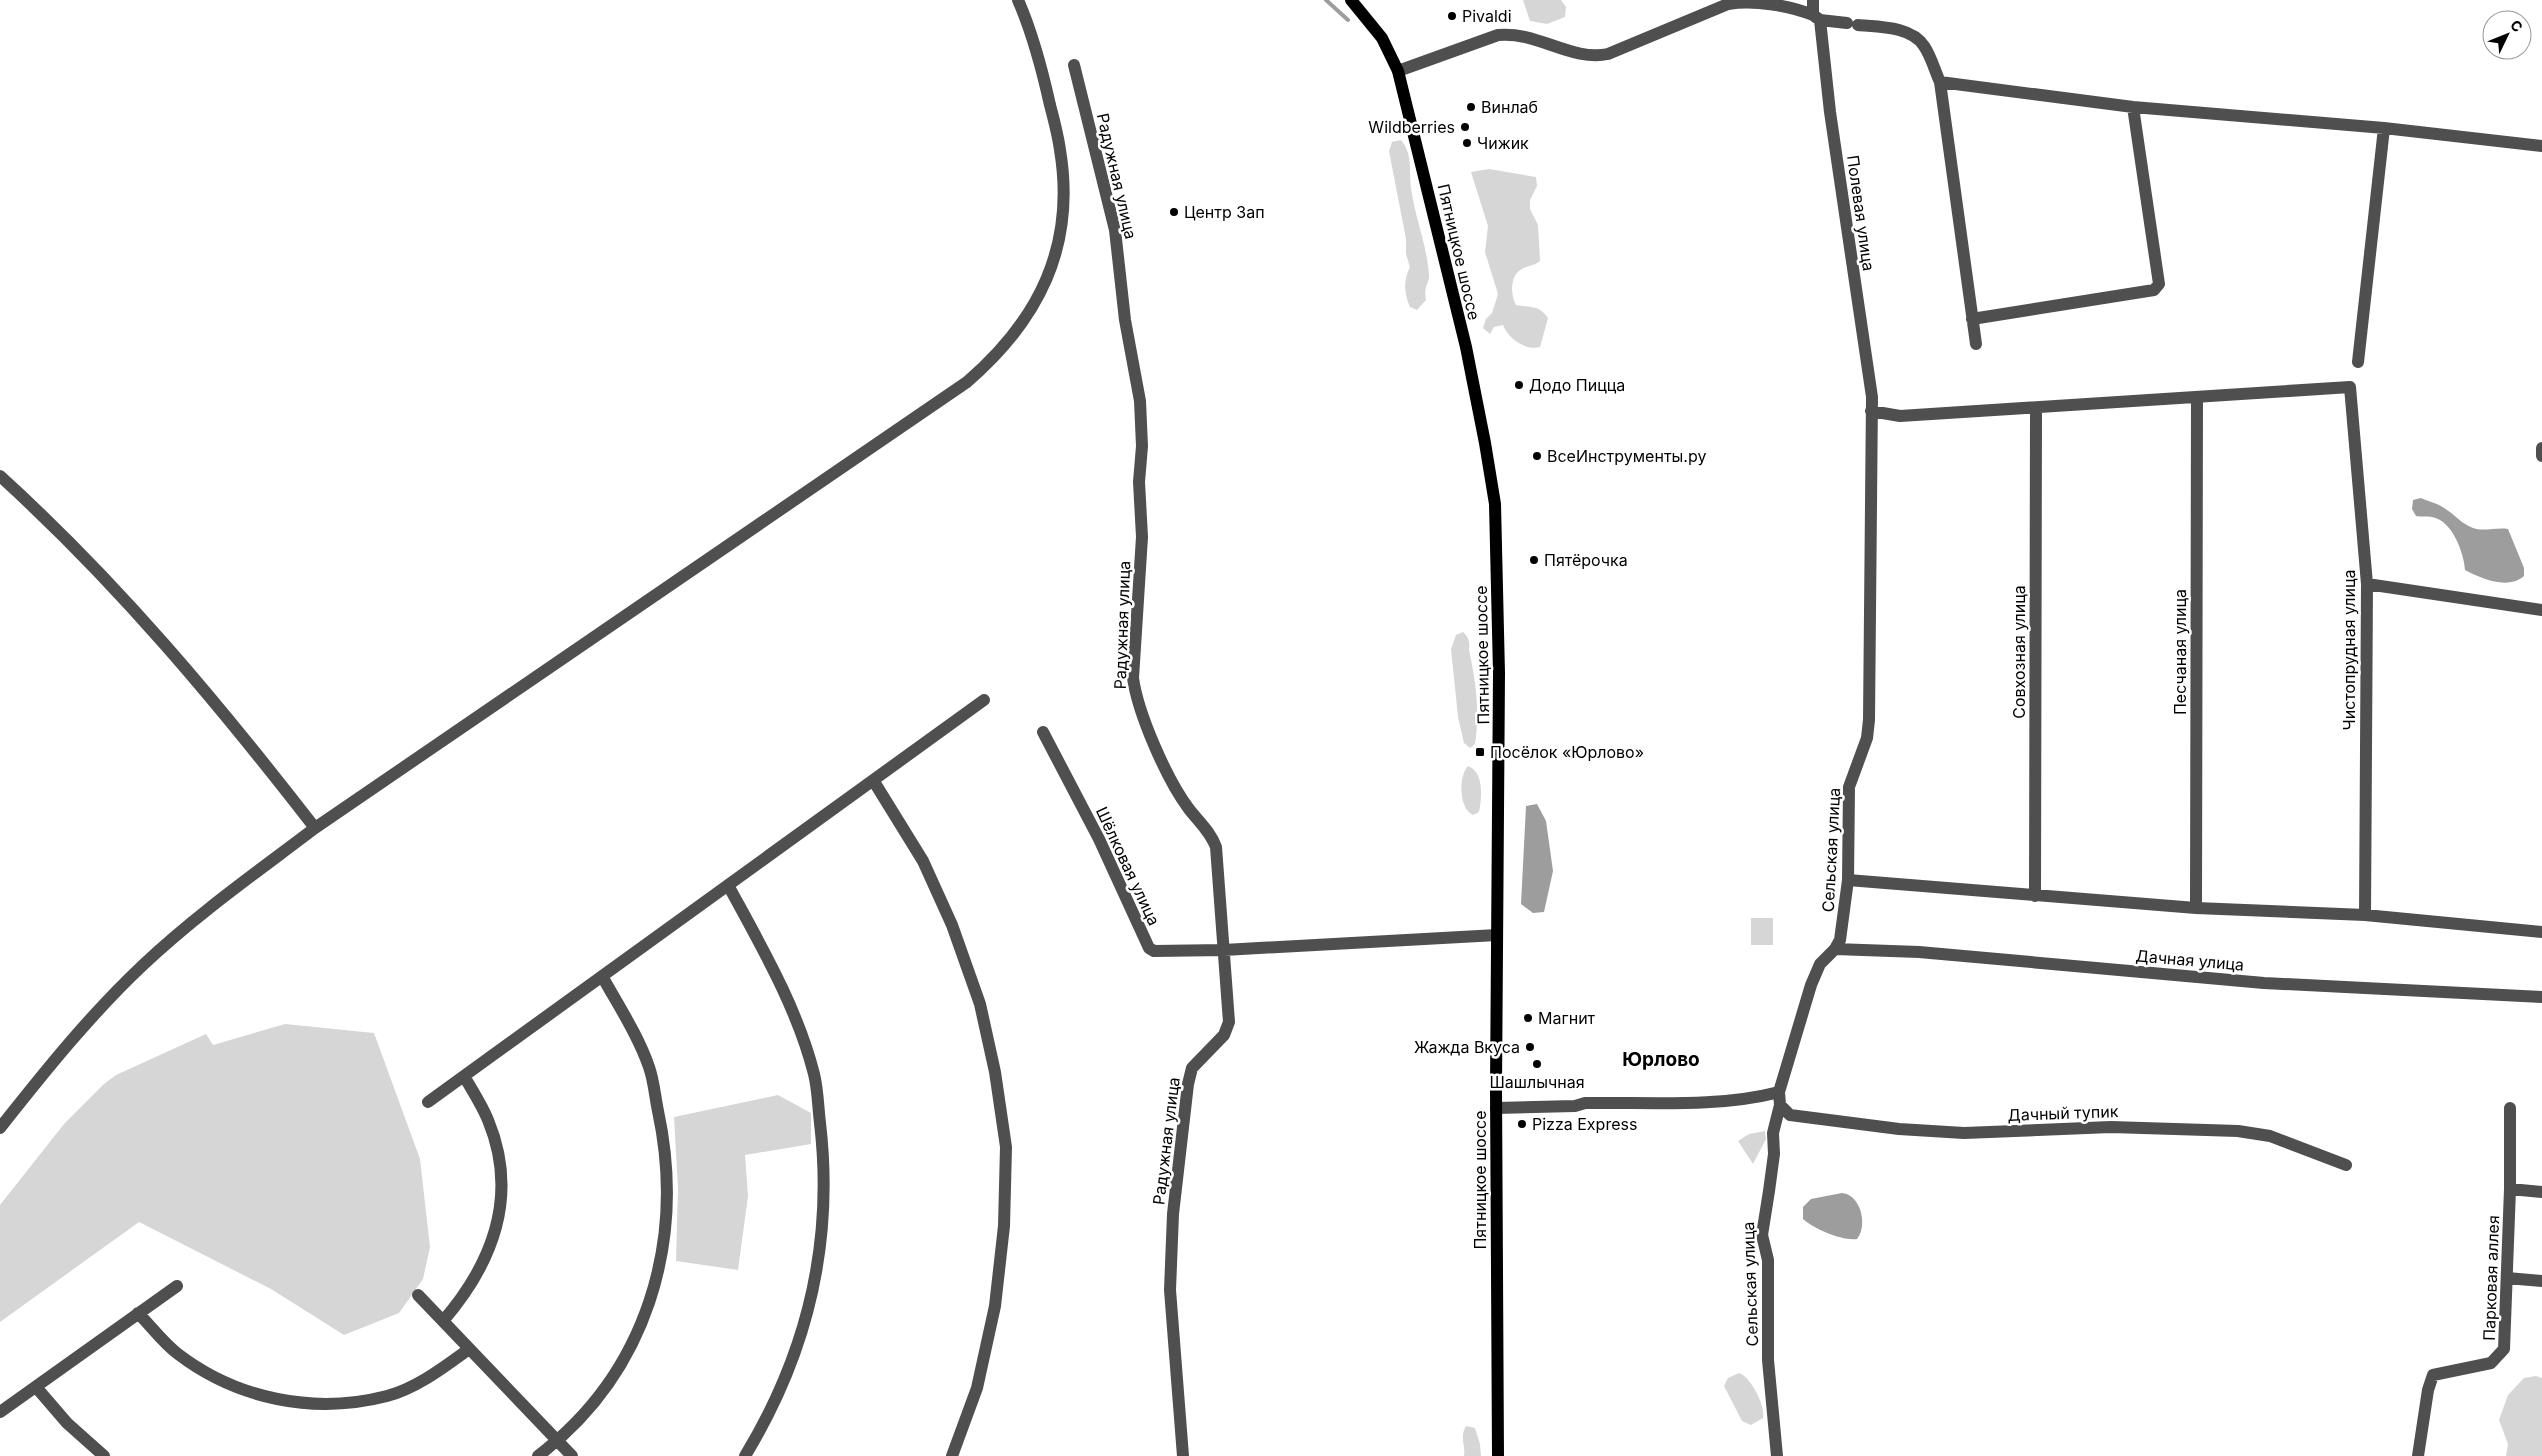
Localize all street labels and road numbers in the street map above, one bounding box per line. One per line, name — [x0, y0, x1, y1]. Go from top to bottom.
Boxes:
street label: Радужная улица — [1093, 111, 1141, 241]
street label: Полевая улица — [1843, 154, 1879, 272]
street label: Пятницкое шоссе — [1434, 182, 1484, 322]
street label: Радужная улица — [1110, 560, 1134, 690]
street label: Чистопрудная улица — [2339, 569, 2359, 731]
street label: Пятницкое шоссе — [1471, 585, 1493, 725]
street label: Совхозная улица — [2009, 585, 2029, 719]
street label: Песчаная улица — [2170, 589, 2190, 715]
street label: Сельская улица — [1818, 787, 1844, 913]
street label: Шёлковая улица — [1092, 803, 1164, 929]
street label: Дачная улица — [2135, 945, 2245, 975]
street label: Радужная улица — [1148, 1076, 1184, 1206]
street label: Дачный тупик — [2007, 1101, 2119, 1125]
street label: Пятницкое шоссе — [1470, 1110, 1490, 1250]
street label: Парковая аллея — [2479, 1215, 2503, 1341]
street label: Сельская улица — [1738, 1221, 1762, 1347]

